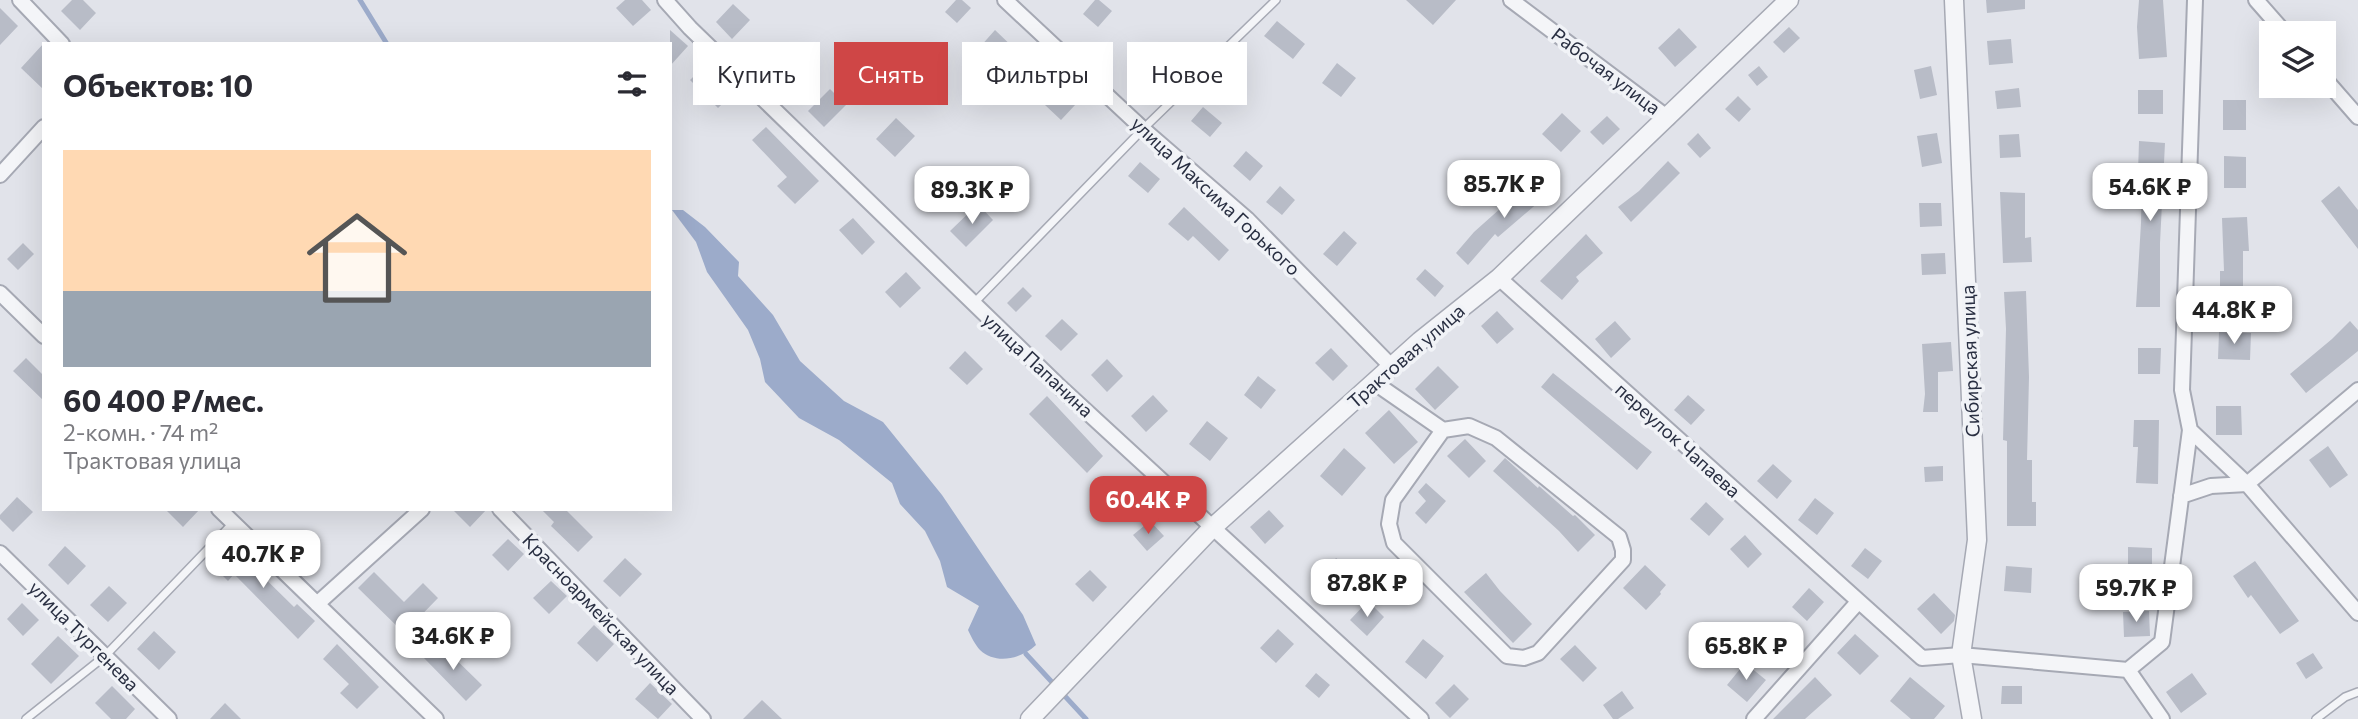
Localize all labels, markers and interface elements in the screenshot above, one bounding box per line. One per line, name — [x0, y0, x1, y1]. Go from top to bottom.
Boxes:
map controls — [2259, 21, 2336, 98]
button: layers — [2259, 21, 2336, 98]
street label: Рабочая улица — [1547, 22, 1665, 119]
chip: Купить — [693, 42, 820, 105]
chip: Снять — [834, 42, 948, 105]
chip: Фильтры — [962, 42, 1113, 105]
chip: Новое — [1127, 42, 1247, 105]
icon: filters — [613, 65, 651, 103]
text: Объектов: 10 — [63, 66, 253, 103]
street label: улица Максима Горького — [1127, 111, 1306, 280]
pin: 85.7K ₽ — [1439, 160, 1569, 220]
pin: 54.6K ₽ — [2085, 164, 2215, 223]
pin: 89.3K ₽ — [907, 166, 1037, 226]
text: 85.7K ₽ — [1463, 169, 1545, 197]
text: 54.6K ₽ — [2108, 172, 2192, 200]
text: 89.3K ₽ — [930, 175, 1014, 203]
icon: home — [294, 195, 420, 321]
street label: Сибирская улица — [1955, 284, 1984, 438]
pin: 44.8K ₽ — [2169, 286, 2299, 346]
text: 44.8K ₽ — [2192, 295, 2276, 323]
street label: Трактовая улица — [1343, 299, 1469, 413]
street label: улица Папанина — [978, 308, 1098, 422]
street label: переулок Чапаева — [1611, 377, 1746, 502]
text: 60 400 ₽/мес. — [63, 381, 264, 418]
text: 2-комн. · 74 m² — [63, 418, 218, 446]
text: Трактовая улица — [63, 446, 241, 474]
pin: 60.4K ₽ — [1083, 476, 1213, 536]
text: 60.4K ₽ — [1106, 485, 1190, 513]
street label: Красноармейская улица — [518, 528, 685, 699]
pin: 40.7K ₽ — [198, 530, 328, 590]
text: 40.7K ₽ — [221, 539, 305, 567]
pin: 87.8K ₽ — [1302, 560, 1432, 619]
pin: 59.7K ₽ — [2071, 564, 2201, 624]
text: 87.8K ₽ — [1327, 568, 1407, 596]
text: 59.7K ₽ — [2095, 573, 2177, 601]
street label: улица Тургенева — [24, 576, 144, 696]
pin: 34.6K ₽ — [388, 612, 518, 672]
text: 34.6K ₽ — [411, 621, 495, 649]
pin: 65.8K ₽ — [1681, 622, 1811, 682]
text: 65.8K ₽ — [1705, 631, 1787, 659]

